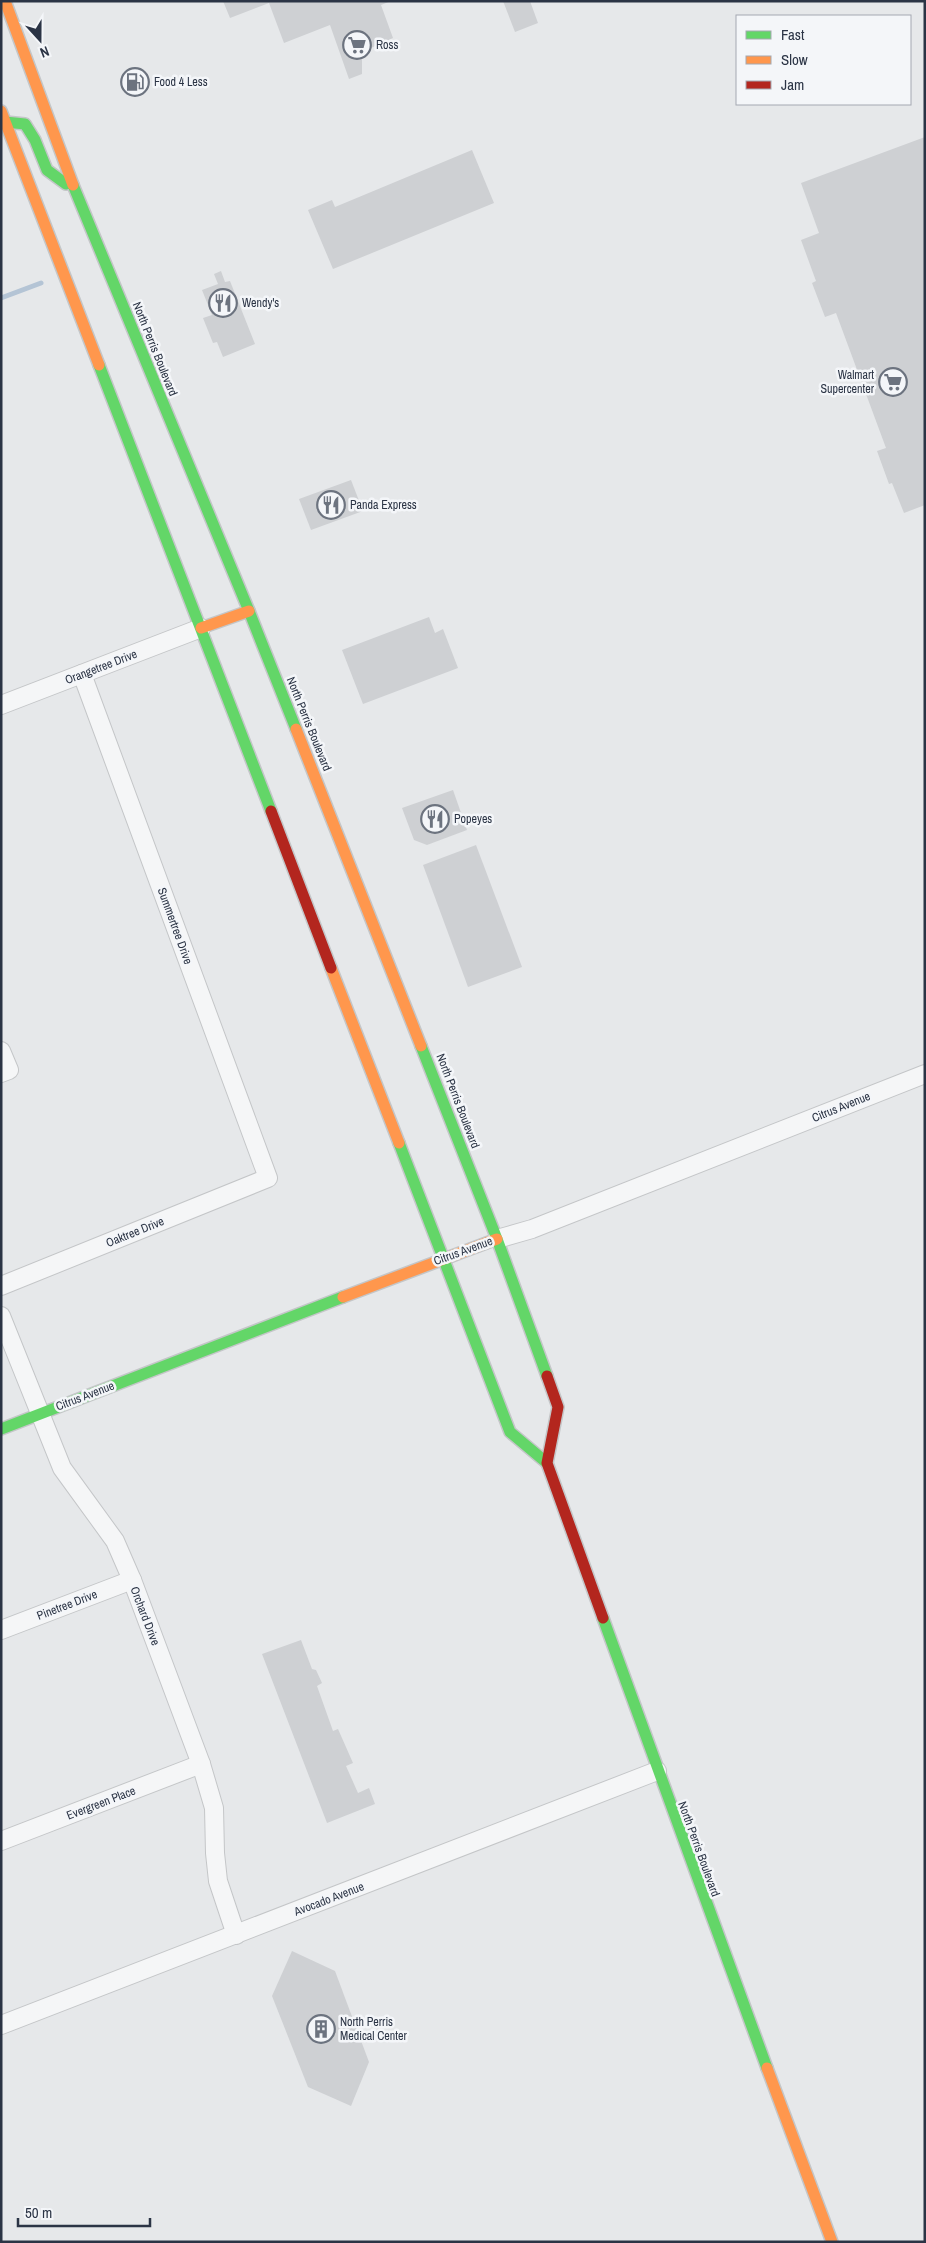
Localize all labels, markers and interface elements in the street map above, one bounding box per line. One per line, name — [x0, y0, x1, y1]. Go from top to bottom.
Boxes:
north arrow — [15, 15, 65, 65]
legend — [736, 15, 911, 105]
text: Fast — [781, 24, 805, 45]
supermarket icon: Ross — [342, 30, 372, 60]
place label: Ross — [376, 37, 398, 53]
text: N — [38, 42, 52, 62]
text: Slow — [781, 49, 808, 70]
fuel station icon: Food 4 Less — [120, 67, 150, 97]
place label: Food 4 Less — [154, 74, 208, 90]
text: Jam — [781, 74, 804, 95]
restaurant icon: Wendy's — [208, 288, 238, 318]
place label: Wendy's — [242, 295, 279, 311]
street label: North Perris Boulevard — [129, 300, 181, 398]
place label: Walmart Supercenter — [820, 367, 875, 397]
supermarket icon: Walmart Supercenter — [878, 367, 908, 397]
restaurant icon: Panda Express — [316, 490, 346, 520]
place label: Panda Express — [350, 497, 417, 513]
street label: Orangetree Drive — [63, 646, 139, 688]
street label: North Perris Boulevard — [283, 675, 335, 773]
restaurant icon: Popeyes — [420, 804, 450, 834]
place label: Popeyes — [454, 811, 492, 827]
street label: Summertree Drive — [154, 885, 196, 967]
street label: North Perris Boulevard — [433, 1051, 483, 1151]
street label: Citrus Avenue — [809, 1088, 873, 1126]
street label: Oaktree Drive — [104, 1213, 166, 1251]
street label: Citrus Avenue — [431, 1233, 495, 1269]
street label: Citrus Avenue — [53, 1377, 117, 1415]
street label: Orchard Drive — [126, 1584, 164, 1648]
street label: Pinetree Drive — [35, 1586, 99, 1624]
street label: Evergreen Place — [64, 1782, 138, 1824]
street label: North Perris Boulevard — [674, 1799, 724, 1899]
street label: Avocado Avenue — [291, 1878, 366, 1920]
building icon: North Perris Medical Center — [306, 2014, 336, 2044]
place label: North Perris Medical Center — [340, 2014, 407, 2044]
scale bar — [18, 2196, 150, 2228]
text: 50 m — [25, 2202, 52, 2223]

